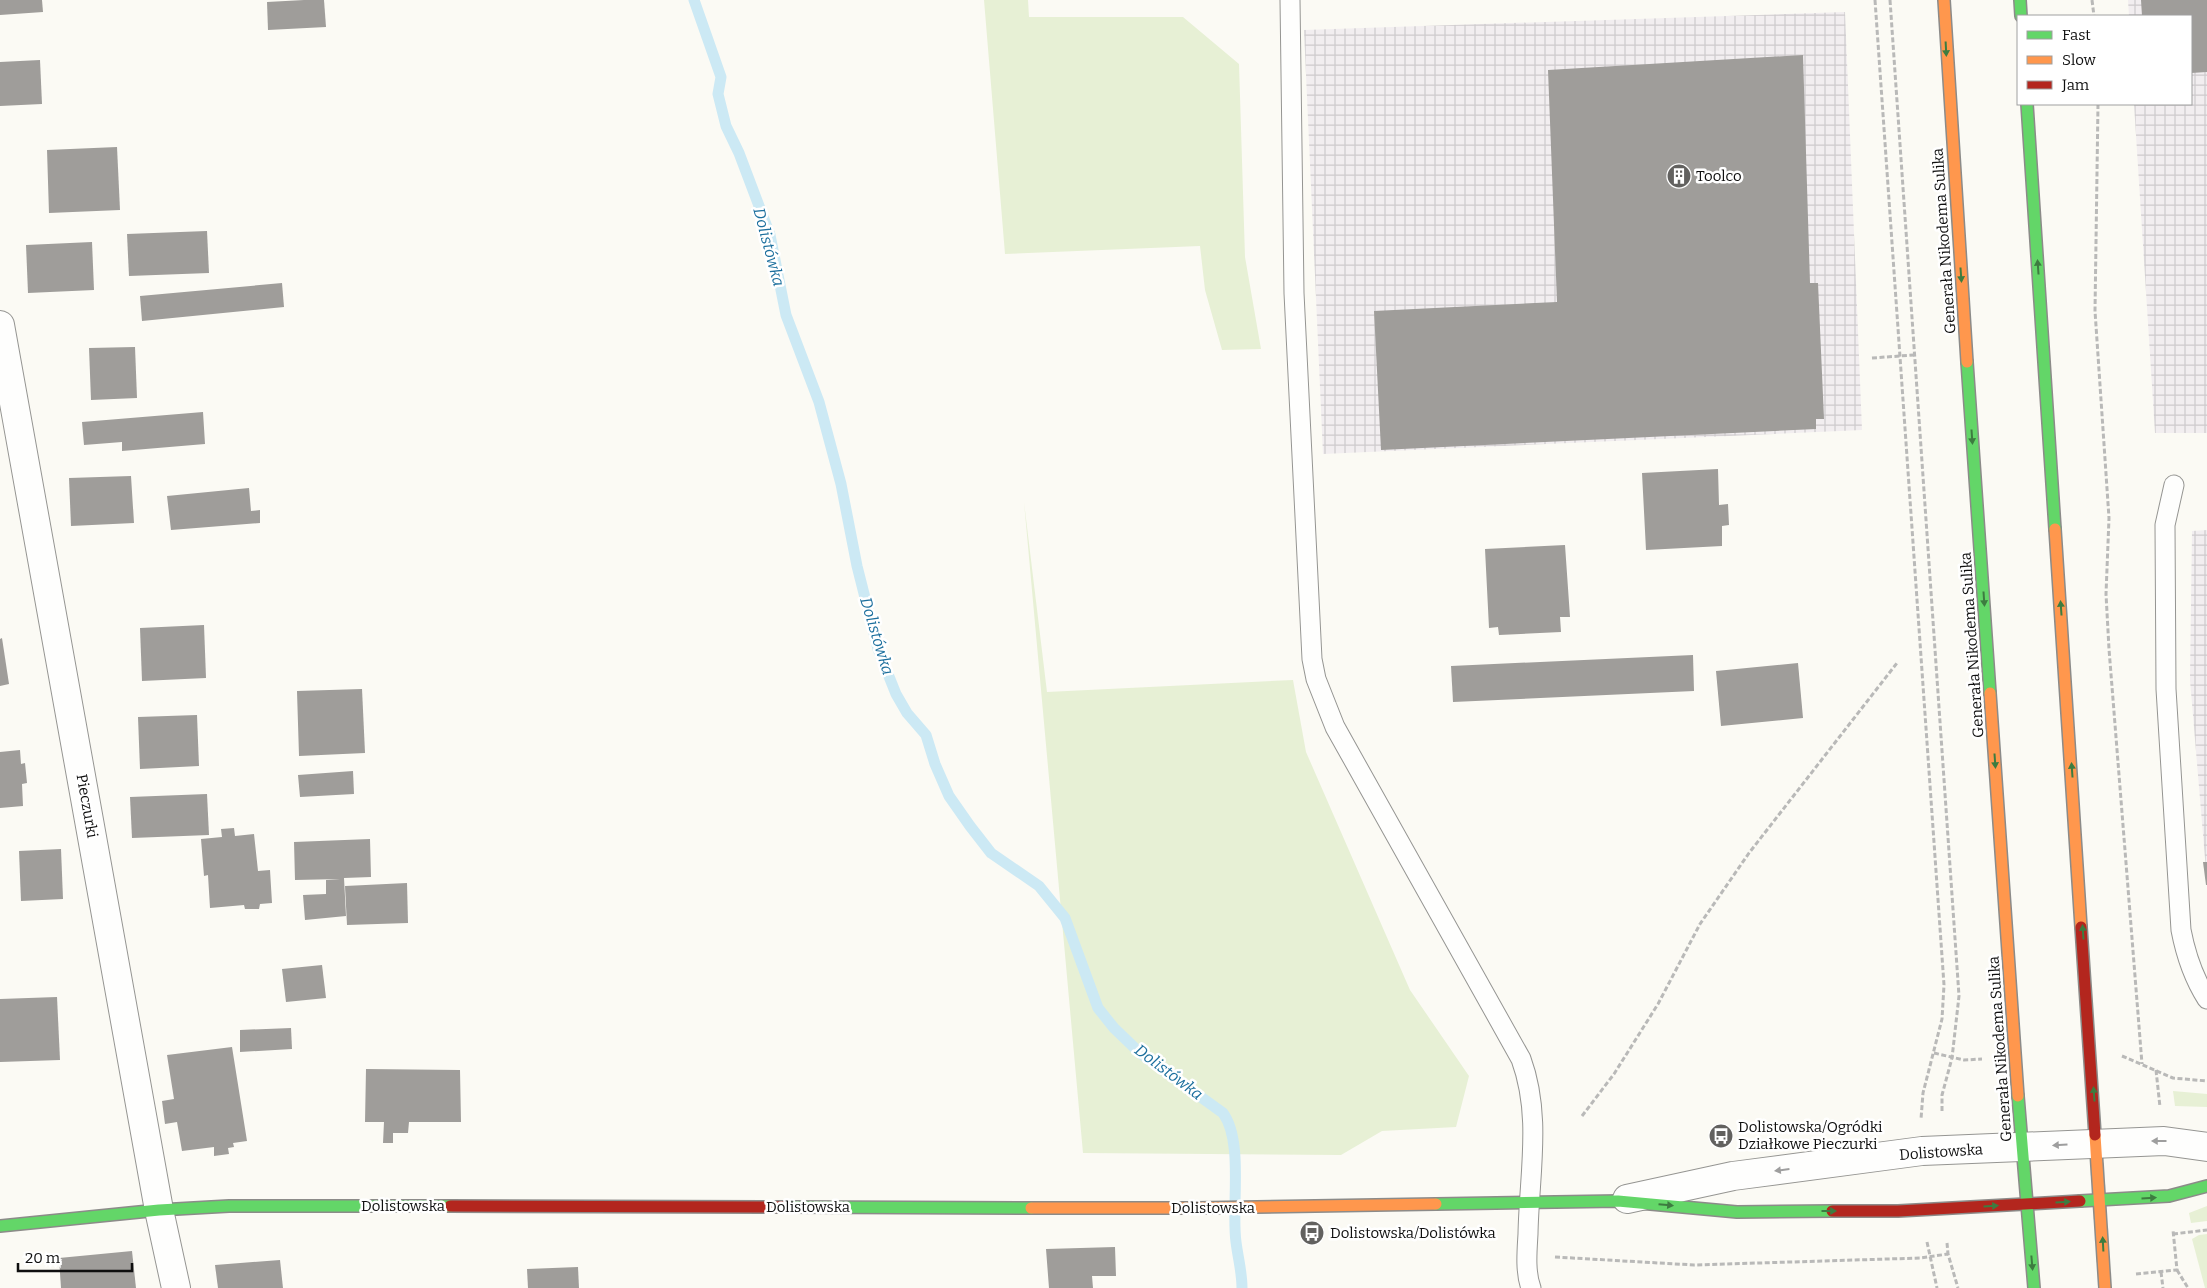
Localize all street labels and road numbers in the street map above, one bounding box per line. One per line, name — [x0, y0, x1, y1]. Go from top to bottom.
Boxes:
street label: Generała Nikodema Sulika — [1929, 147, 1959, 335]
street label: Generała Nikodema Sulika — [1957, 551, 1987, 739]
street label: Pieczurki — [73, 773, 102, 840]
street label: Generała Nikodema Sulika — [1985, 955, 2015, 1143]
street label: Dolistowska — [1899, 1140, 1983, 1164]
street label: Dolistowska — [361, 1197, 445, 1215]
street label: Dolistowska — [766, 1198, 850, 1216]
street label: Dolistowska — [1171, 1199, 1255, 1217]

